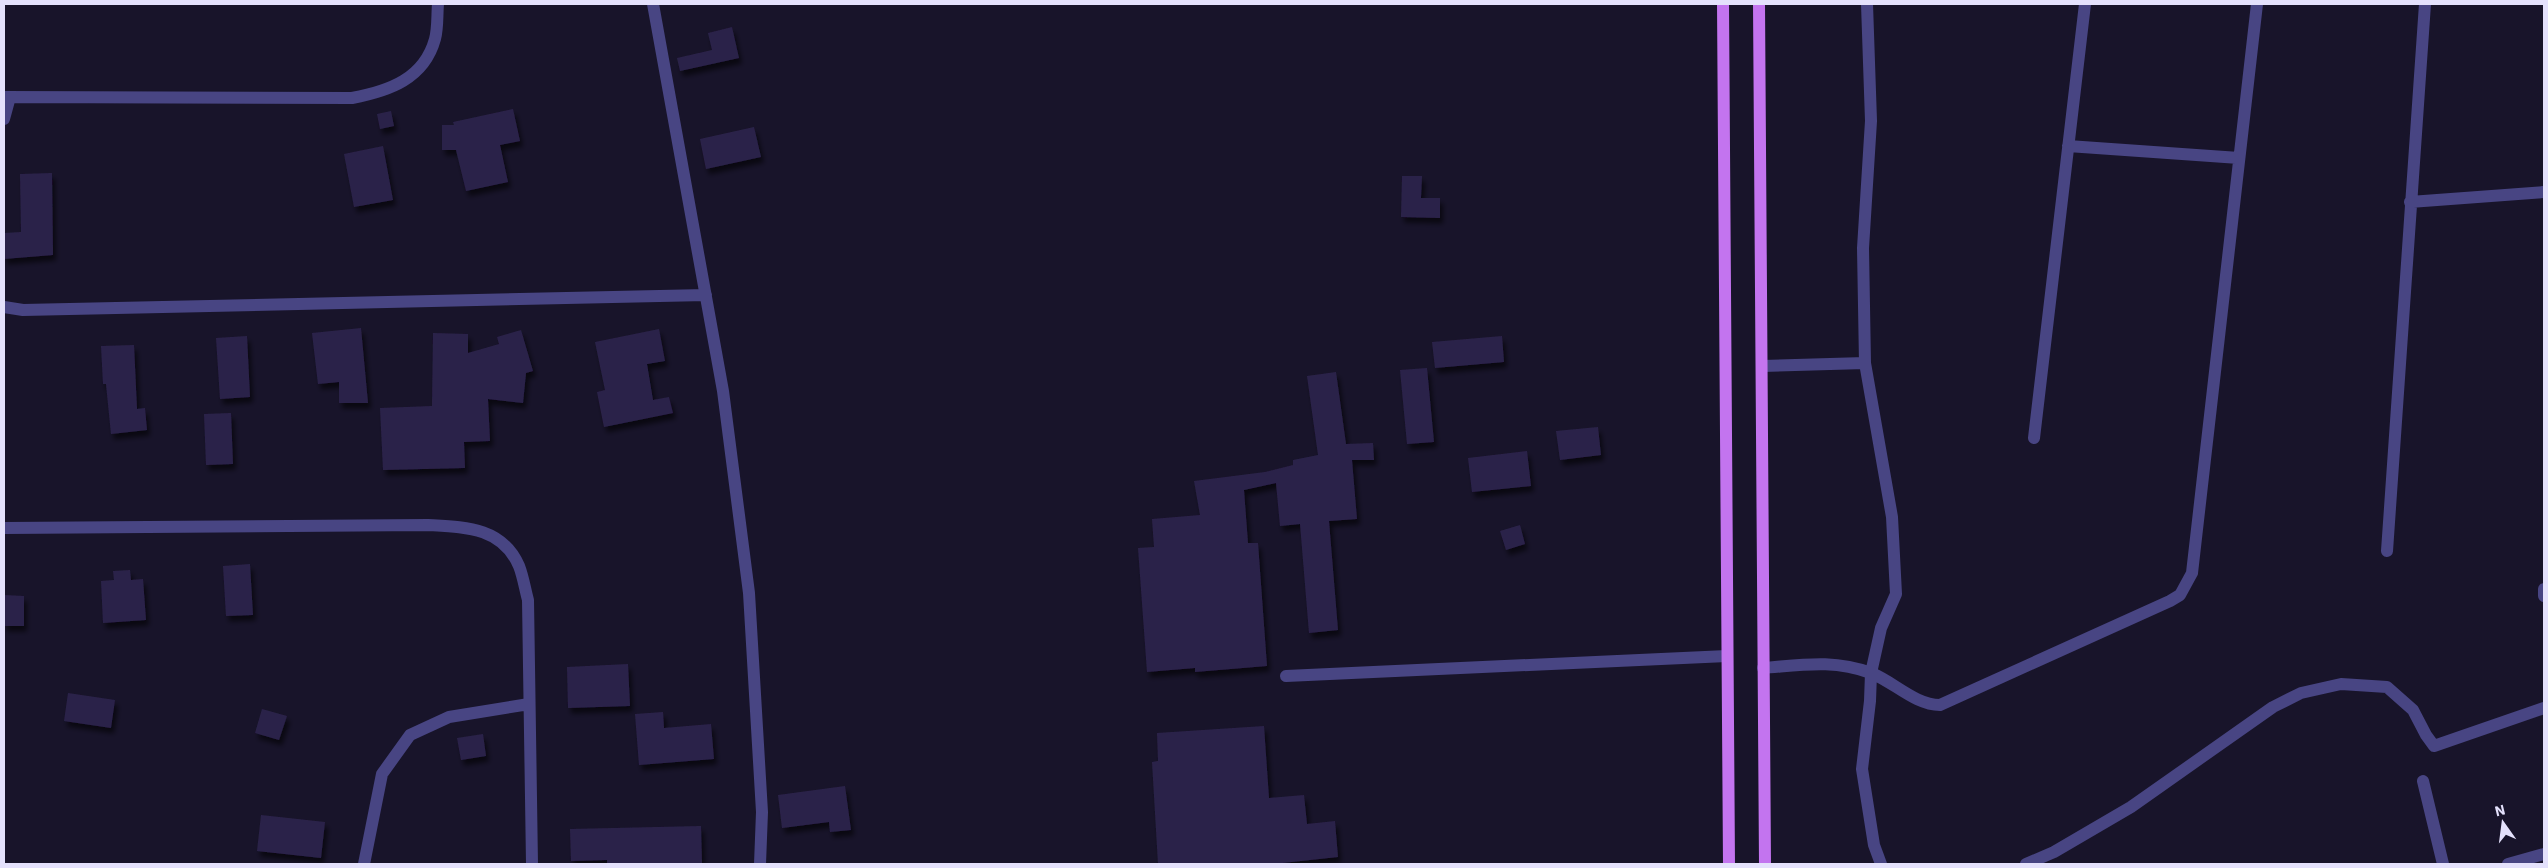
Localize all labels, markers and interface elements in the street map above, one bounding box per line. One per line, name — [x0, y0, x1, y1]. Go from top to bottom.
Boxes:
north arrow — [2478, 798, 2528, 848]
text: N — [2493, 800, 2507, 820]

